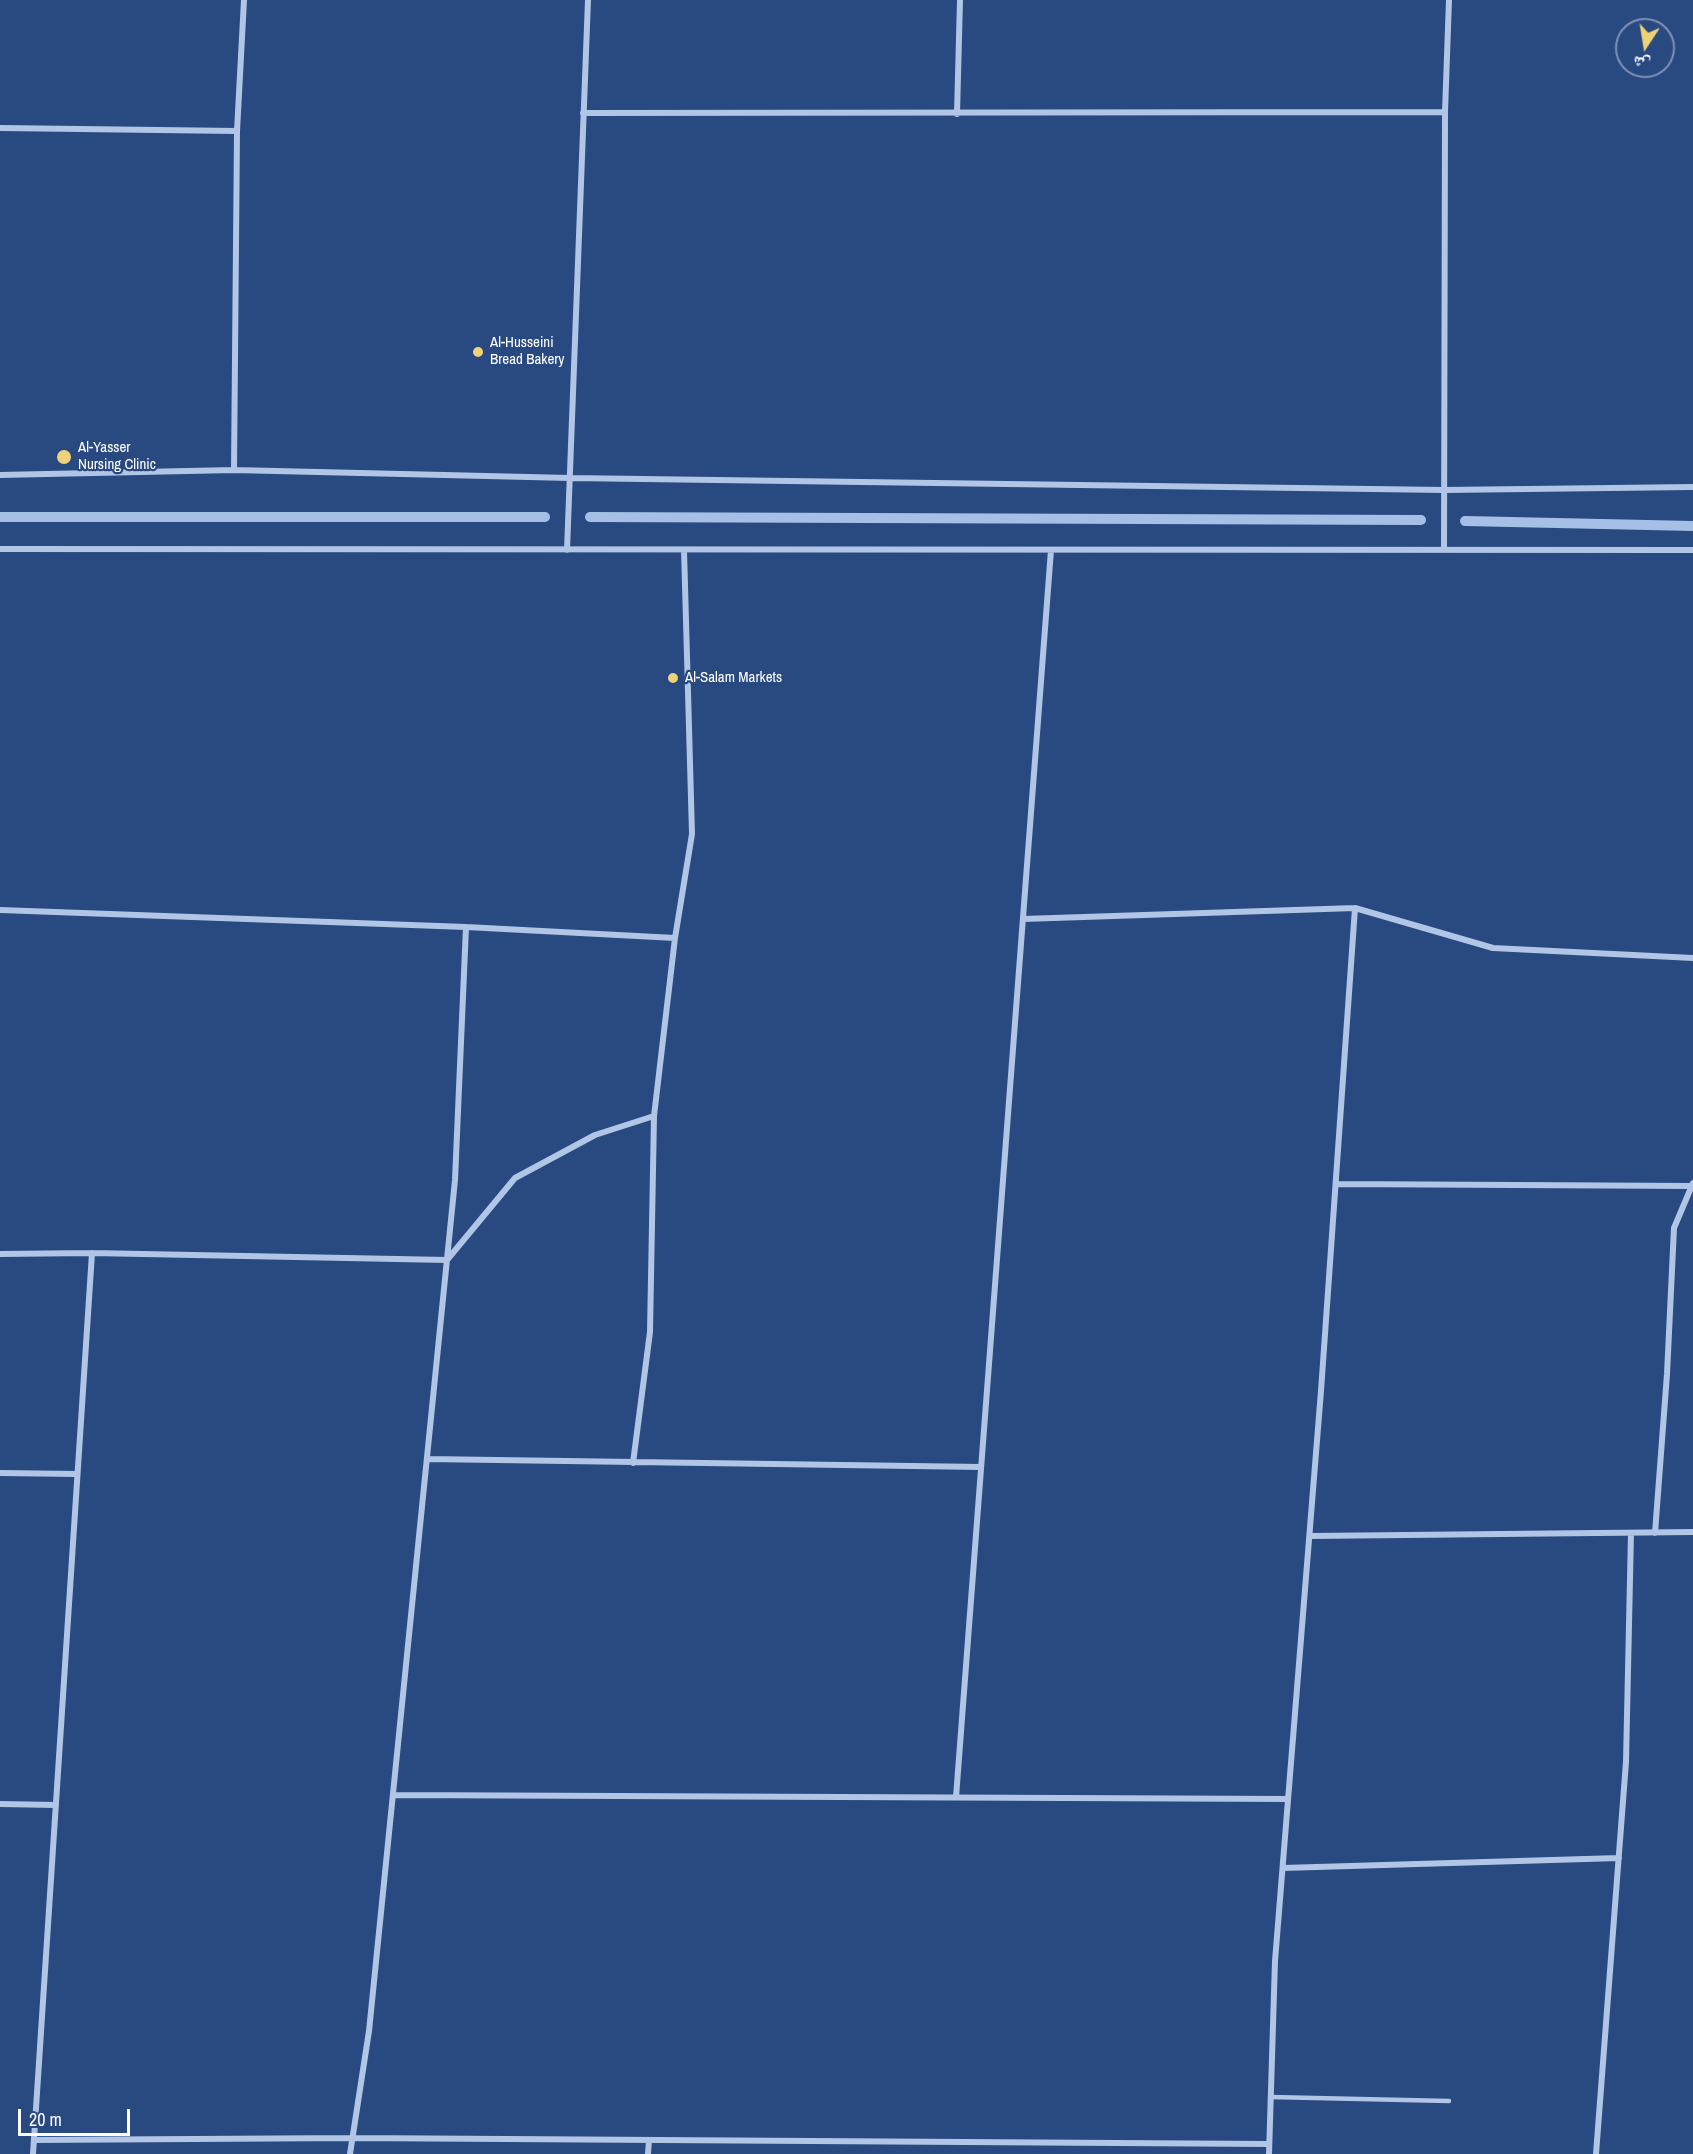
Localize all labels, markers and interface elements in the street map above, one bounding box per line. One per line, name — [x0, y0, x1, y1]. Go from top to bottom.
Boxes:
north arrow — [1615, 18, 1675, 78]
text: ش — [1631, 51, 1652, 76]
place label: Al-Husseini Bread Bakery — [490, 334, 565, 369]
marker: Al-Husseini Bread Bakery — [471, 345, 485, 359]
place label: Al-Yasser Nursing Clinic — [78, 439, 156, 474]
marker: Al-Yasser Nursing Clinic — [55, 448, 73, 466]
place label: Al-Salam Markets — [685, 669, 782, 687]
marker: Al-Salam Markets — [666, 671, 680, 685]
scale bar — [21, 2097, 134, 2135]
text: 20 m — [29, 2107, 62, 2132]

